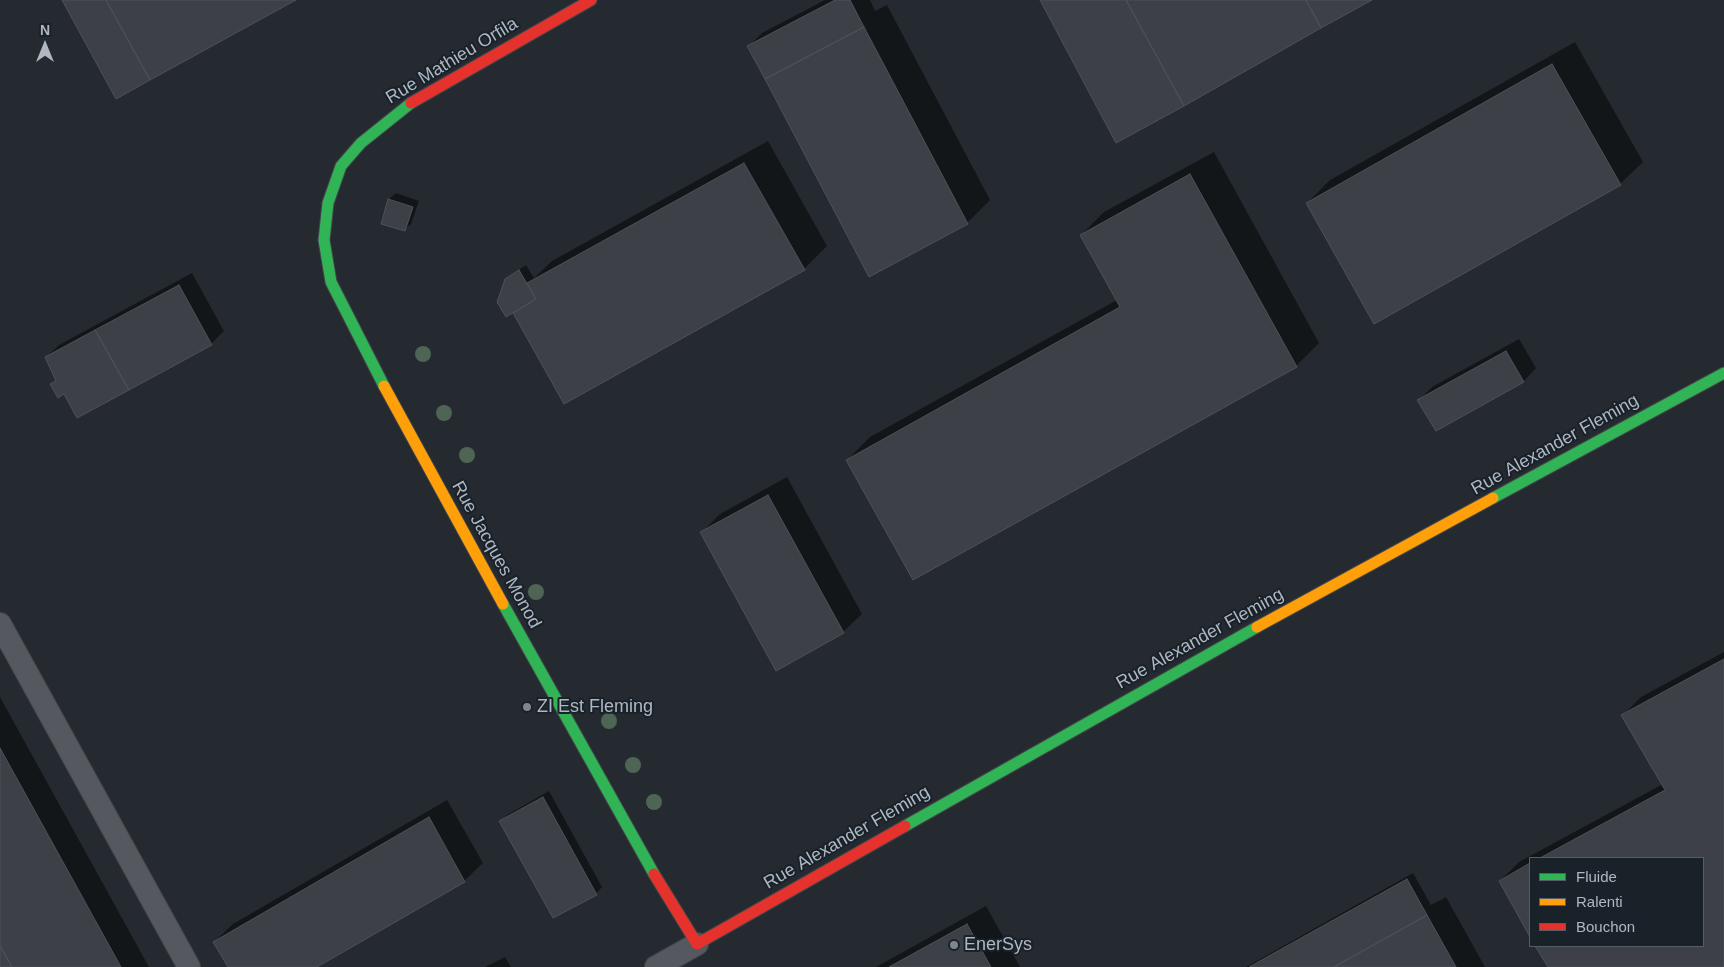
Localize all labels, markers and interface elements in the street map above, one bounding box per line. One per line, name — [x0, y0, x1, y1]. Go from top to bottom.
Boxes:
street label: Rue Mathieu Orfila — [382, 13, 522, 109]
north arrow — [20, 20, 70, 70]
text: N — [40, 22, 50, 38]
street label: Rue Alexander Fleming — [1468, 390, 1642, 500]
street label: Rue Jacques Monod — [447, 478, 545, 632]
street label: Rue Alexander Fleming — [1113, 584, 1287, 694]
place label: ZI Est Fleming — [537, 696, 653, 718]
marker: ZI Est Fleming — [521, 701, 533, 713]
street label: Rue Alexander Fleming — [760, 782, 934, 894]
legend — [1529, 857, 1704, 947]
text: Fluide — [1576, 868, 1617, 885]
text: Ralenti — [1576, 893, 1623, 910]
text: Bouchon — [1576, 918, 1635, 935]
place label: EnerSys — [964, 934, 1032, 956]
marker: EnerSys — [948, 939, 960, 951]

